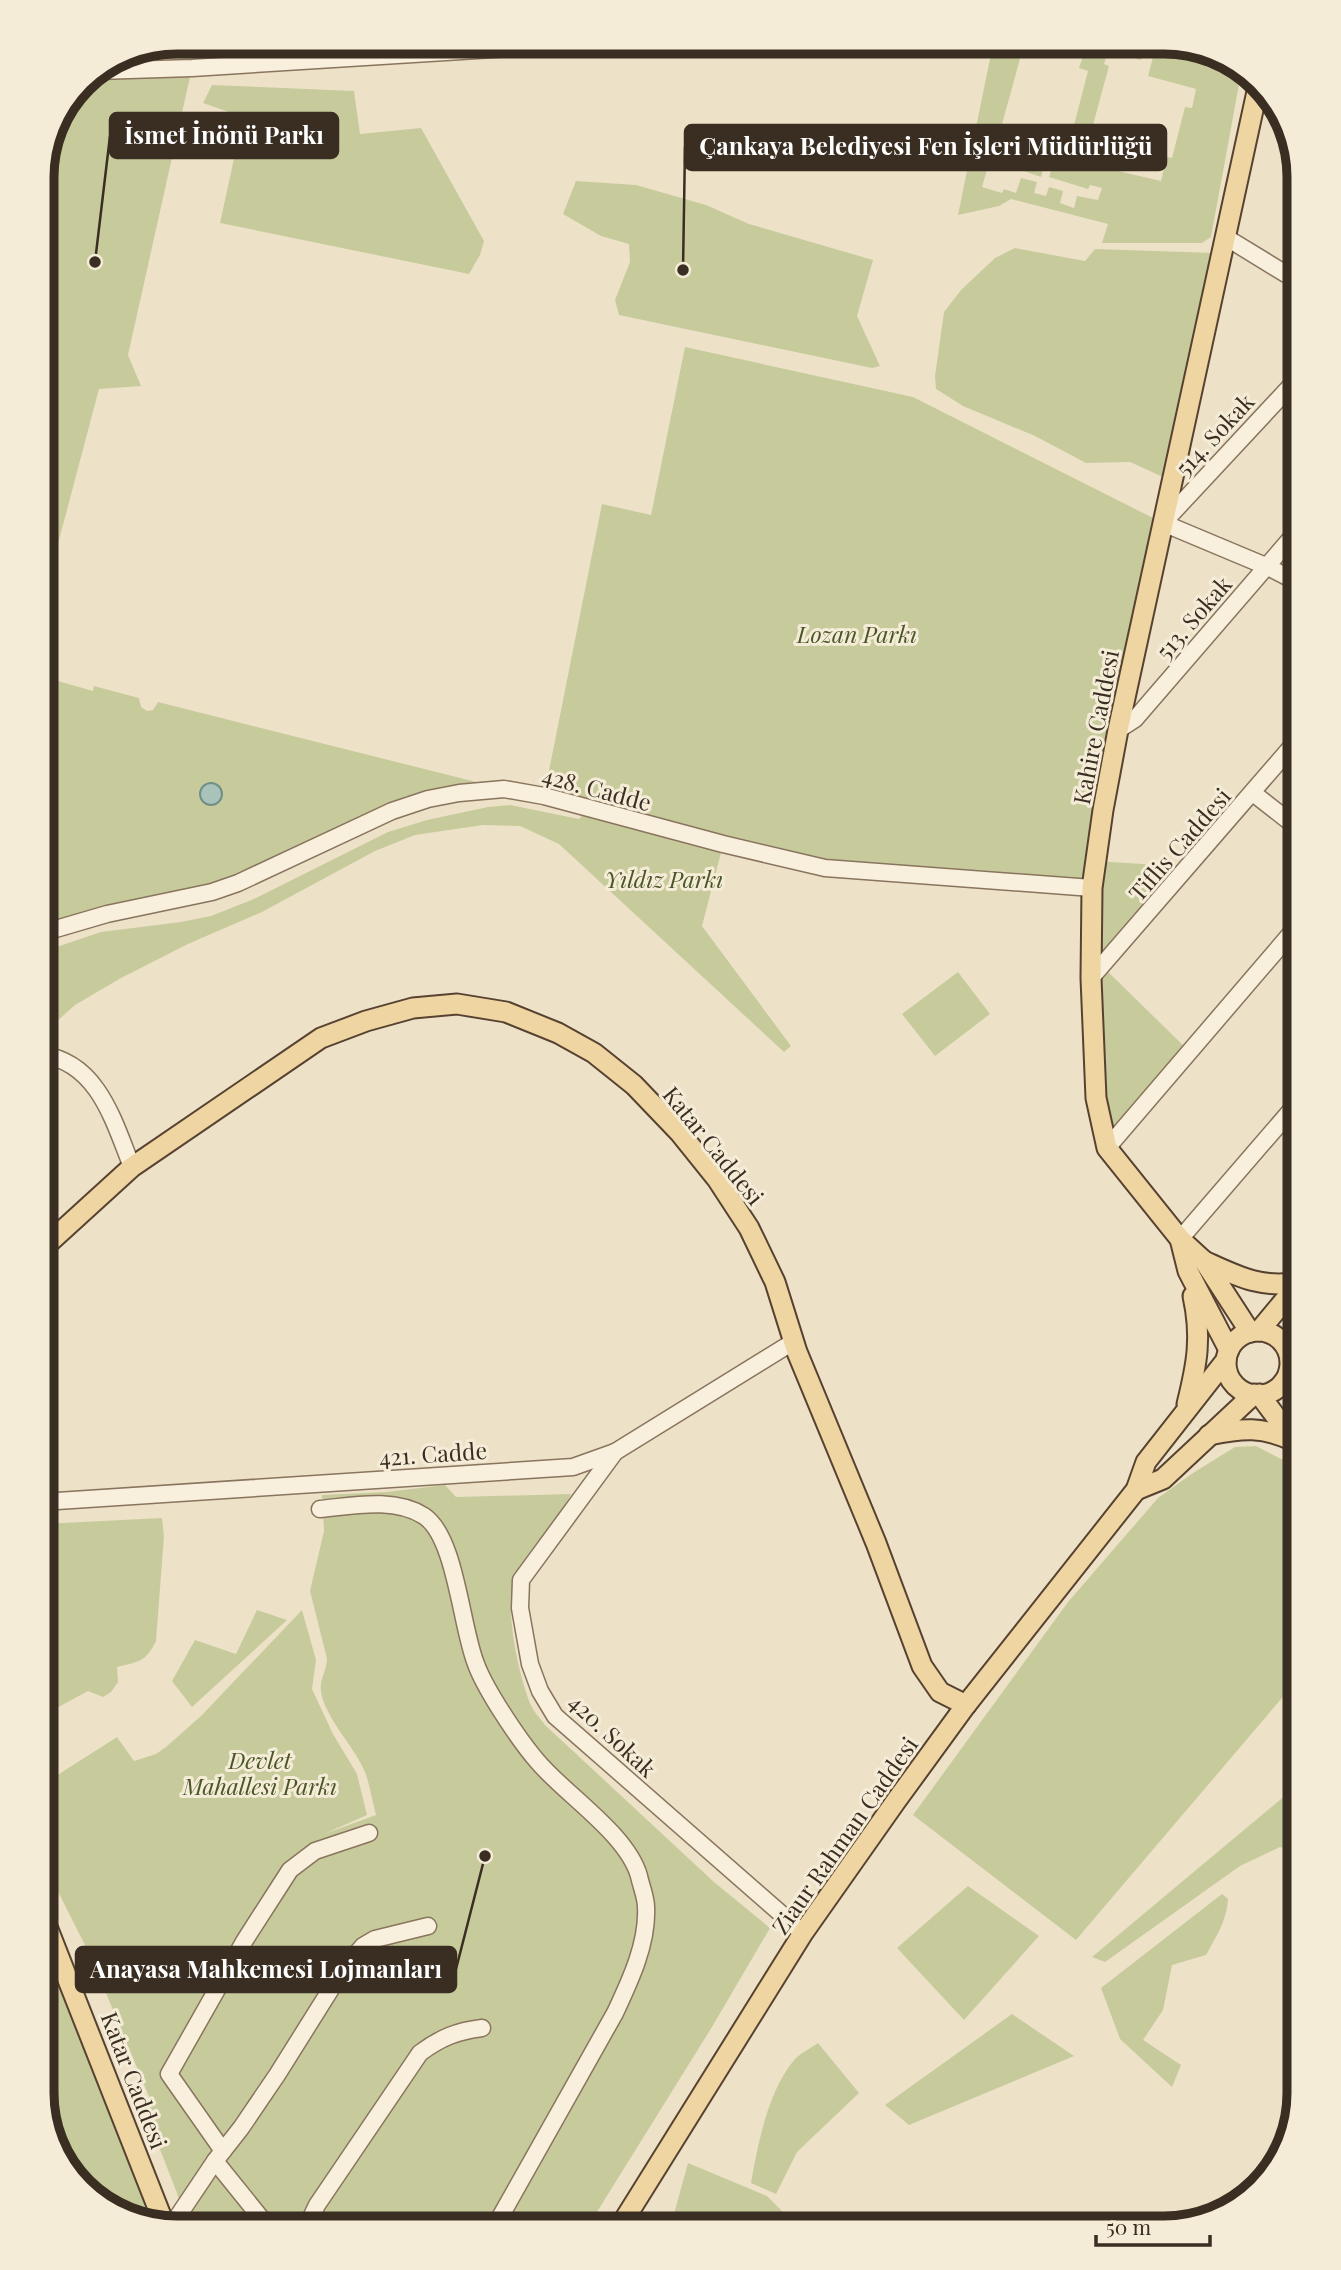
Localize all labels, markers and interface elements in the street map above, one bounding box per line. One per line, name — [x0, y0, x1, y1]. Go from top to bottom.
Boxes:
callout: İsmet İnönü Parkı — [110, 113, 338, 158]
text: İsmet İnönü Parkı — [124, 118, 324, 150]
callout: Çankaya Belediyesi Fen İşleri Müdürlüğü — [685, 125, 1166, 170]
text: Çankaya Belediyesi Fen İşleri Müdürlüğü — [699, 129, 1153, 161]
street label: 514. Sokak — [1168, 386, 1260, 482]
street label: 513. Sokak — [1148, 569, 1238, 665]
park label: Lozan Parkı — [796, 618, 917, 649]
street label: Kahire Caddesi — [1065, 647, 1125, 807]
street label: 428. Cadde — [539, 759, 655, 817]
street label: Tiflis Caddesi — [1121, 781, 1237, 907]
park label: Yıldız Parkı — [605, 863, 723, 894]
street label: Katar Caddesi — [657, 1079, 772, 1211]
street label: 421. Cadde — [378, 1434, 488, 1472]
street label: 420. Sokak — [563, 1686, 664, 1784]
street label: Ziaur Rahman Caddesi — [764, 1730, 924, 1940]
park label: Devlet Mahallesi Parkı — [182, 1744, 337, 1801]
callout: Anayasa Mahkemesi Lojmanları — [76, 1947, 456, 1992]
text: Anayasa Mahkemesi Lojmanları — [89, 1952, 442, 1984]
street label: Katar Caddesi — [95, 2007, 175, 2153]
scale bar — [1096, 2204, 1210, 2248]
text: 50 m — [1106, 2212, 1152, 2240]

